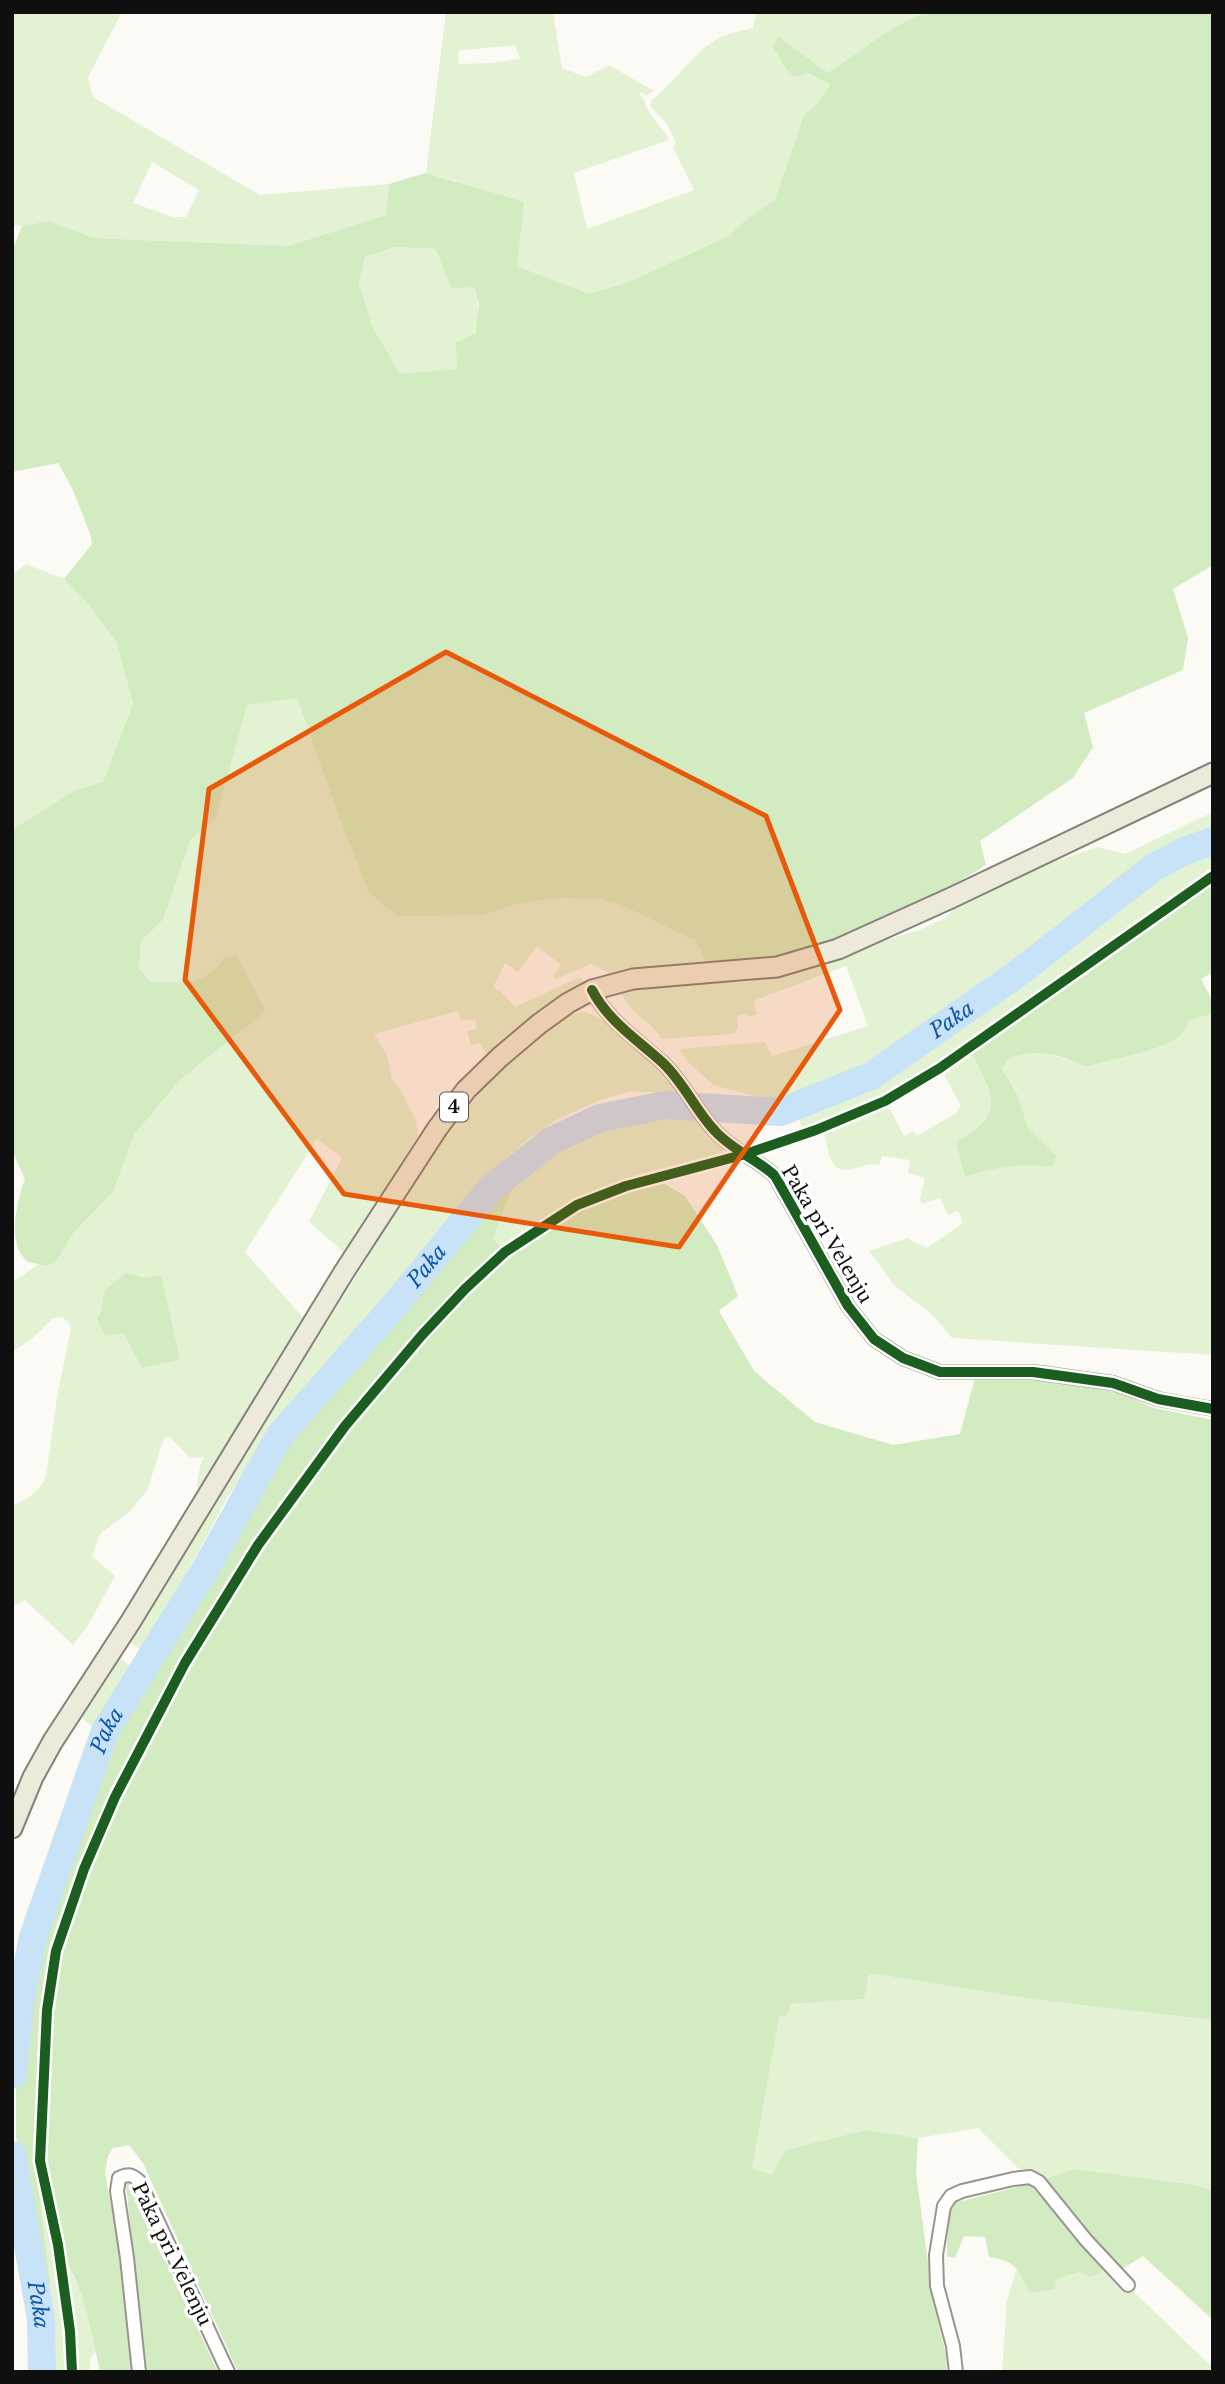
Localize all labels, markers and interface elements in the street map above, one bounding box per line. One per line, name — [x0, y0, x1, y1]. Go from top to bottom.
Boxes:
water label: Paka — [924, 995, 979, 1045]
road number: 4 — [440, 1092, 468, 1122]
street label: Paka pri Velenju — [777, 1161, 877, 1307]
water label: Paka — [401, 1239, 452, 1294]
water label: Paka — [85, 1703, 129, 1758]
street label: Paka pri Velenju — [127, 2178, 217, 2330]
water label: Paka — [21, 2278, 54, 2329]

